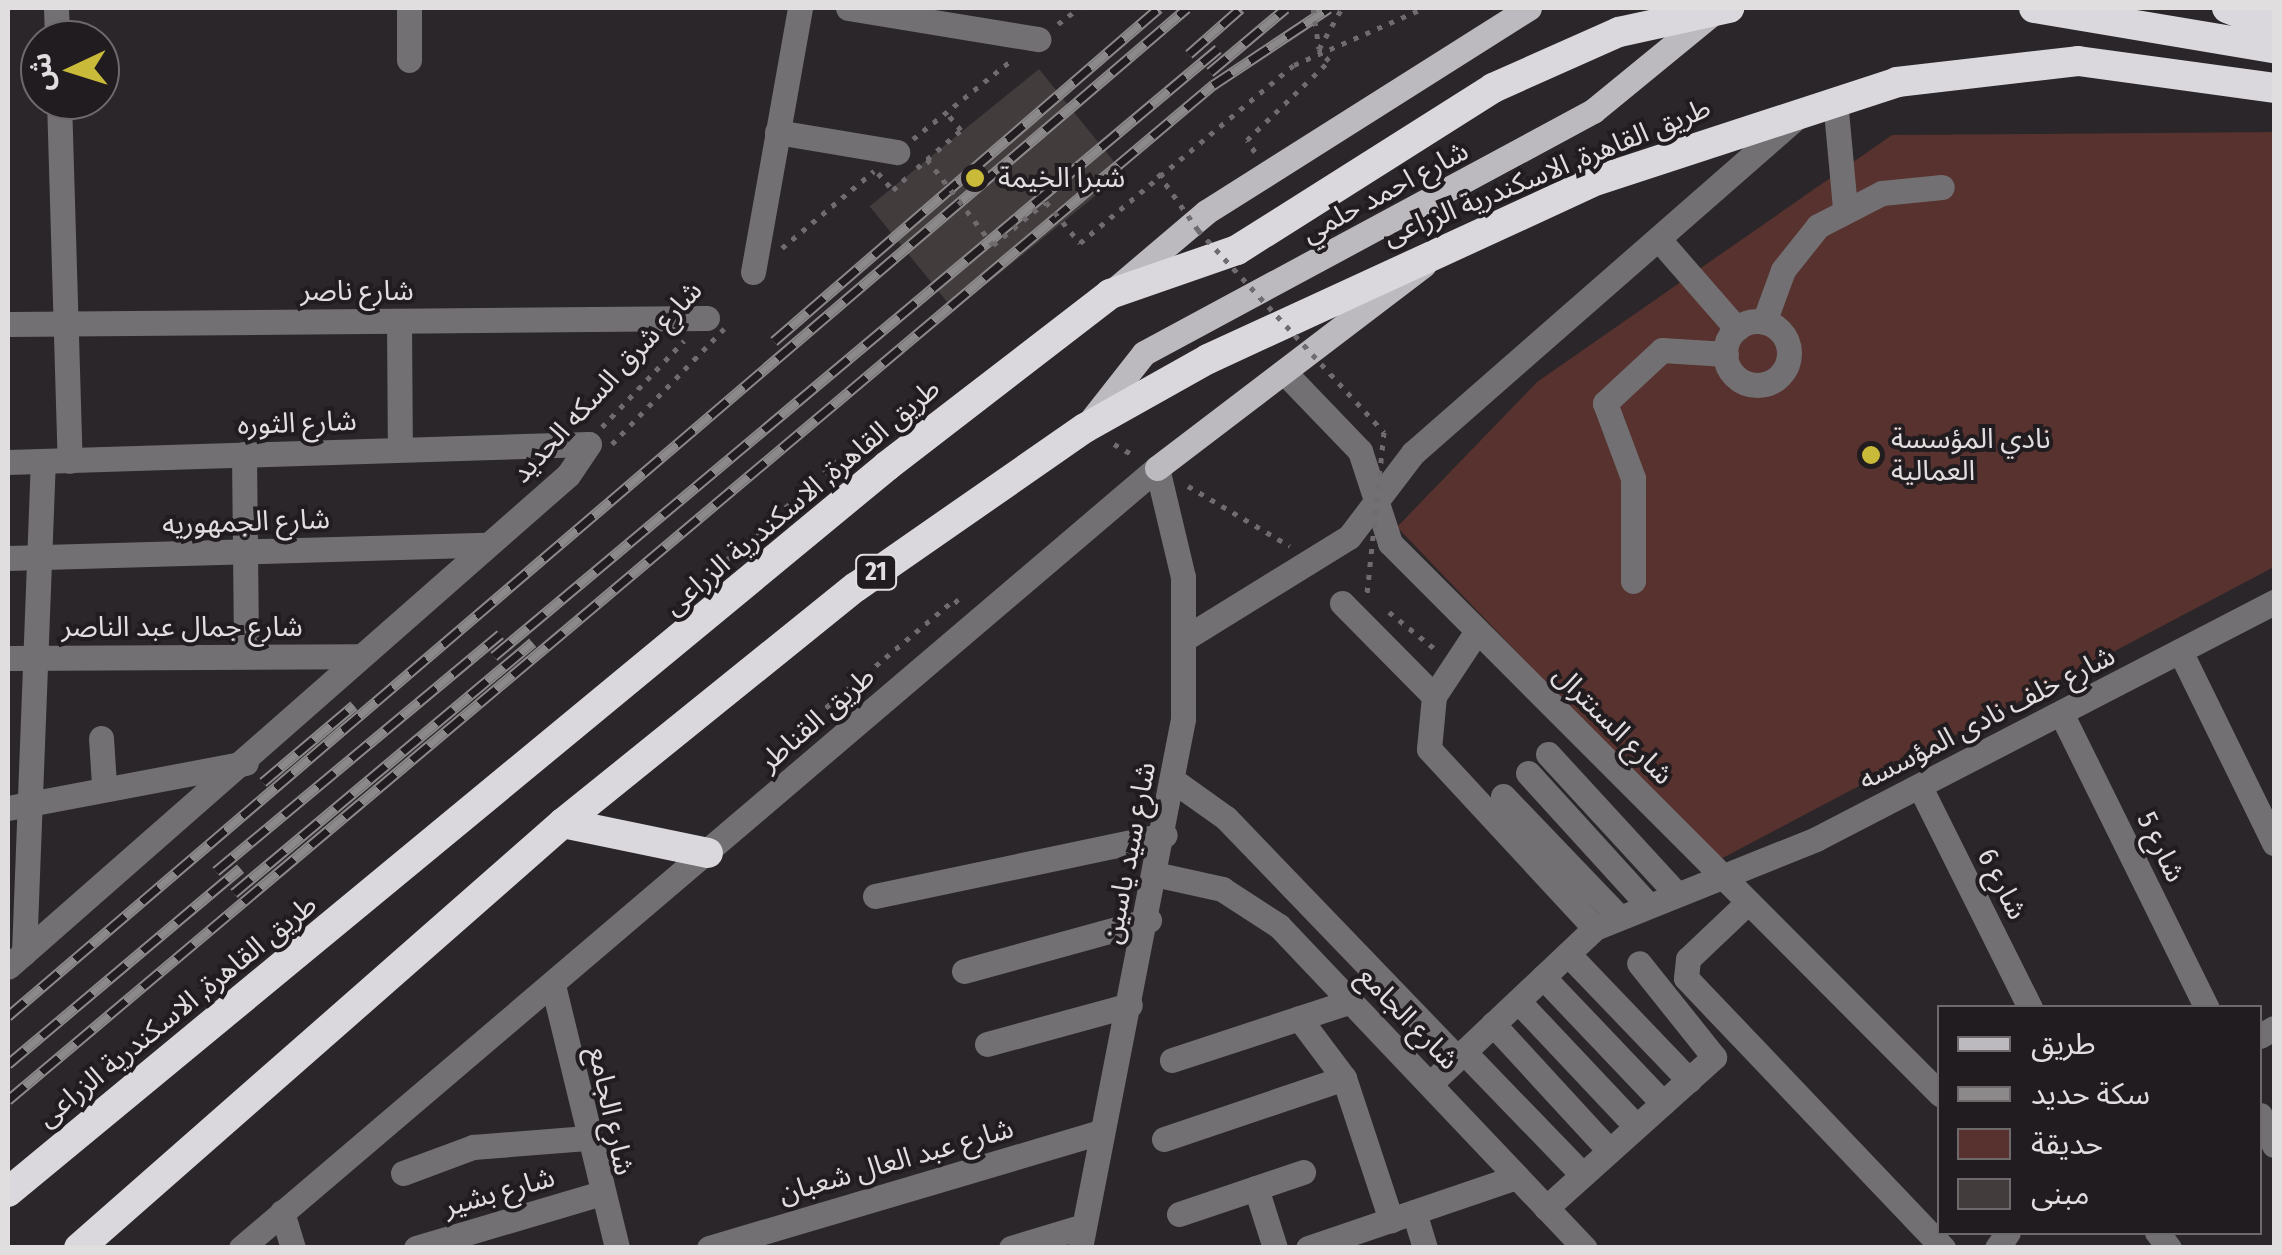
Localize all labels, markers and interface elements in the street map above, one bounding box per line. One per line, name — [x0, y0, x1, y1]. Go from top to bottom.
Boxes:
north arrow — [20, 20, 120, 120]
text: ش — [24, 52, 59, 92]
street label: طريق القاهرة, الاسكندرية الزراعى — [1378, 91, 1716, 253]
street label: شارع احمد حلمي — [1296, 134, 1474, 250]
place label: شبرا الخيمة — [998, 161, 1125, 195]
marker: شبرا الخيمة — [962, 165, 988, 191]
street label: شارع ناصر — [300, 274, 414, 308]
street label: شارع شرق السكه الحديد — [505, 274, 709, 490]
street label: طريق القاهرة, الاسكندرية الزراعى — [657, 372, 947, 622]
street label: شارع الثوره — [237, 404, 357, 442]
place label: نادي المؤسسة العمالية — [1891, 422, 2051, 488]
marker: نادي المؤسسة العمالية — [1860, 444, 1882, 466]
street label: شارع الجمهوريه — [161, 502, 331, 542]
road number: 21 — [854, 552, 898, 592]
street label: شارع جمال عبد الناصر — [61, 610, 303, 644]
street label: شارع خلف نادى المؤسسه — [1853, 639, 2121, 797]
street label: شارع السنترال — [1546, 658, 1680, 792]
street label: طريق القناطر — [752, 660, 882, 778]
street label: شارع سيد ياسين — [1095, 759, 1163, 947]
street label: شارع 5 — [2130, 806, 2192, 888]
street label: شارع 6 — [1970, 843, 2034, 925]
street label: طريق القاهرة, الاسكندرية الزراعى — [30, 888, 324, 1134]
street label: شارع الجامع — [1351, 959, 1465, 1077]
legend — [1937, 1005, 2262, 1235]
text: طريق — [2031, 1026, 2096, 1062]
street label: شارع الجامع — [581, 1044, 641, 1178]
text: سكة حديد — [2031, 1076, 2150, 1112]
street label: شارع عبد العال شعبان — [775, 1111, 1017, 1211]
text: حديقة — [2031, 1126, 2103, 1162]
street label: شارع بشير — [440, 1160, 558, 1224]
text: مبنى — [2031, 1176, 2089, 1212]

